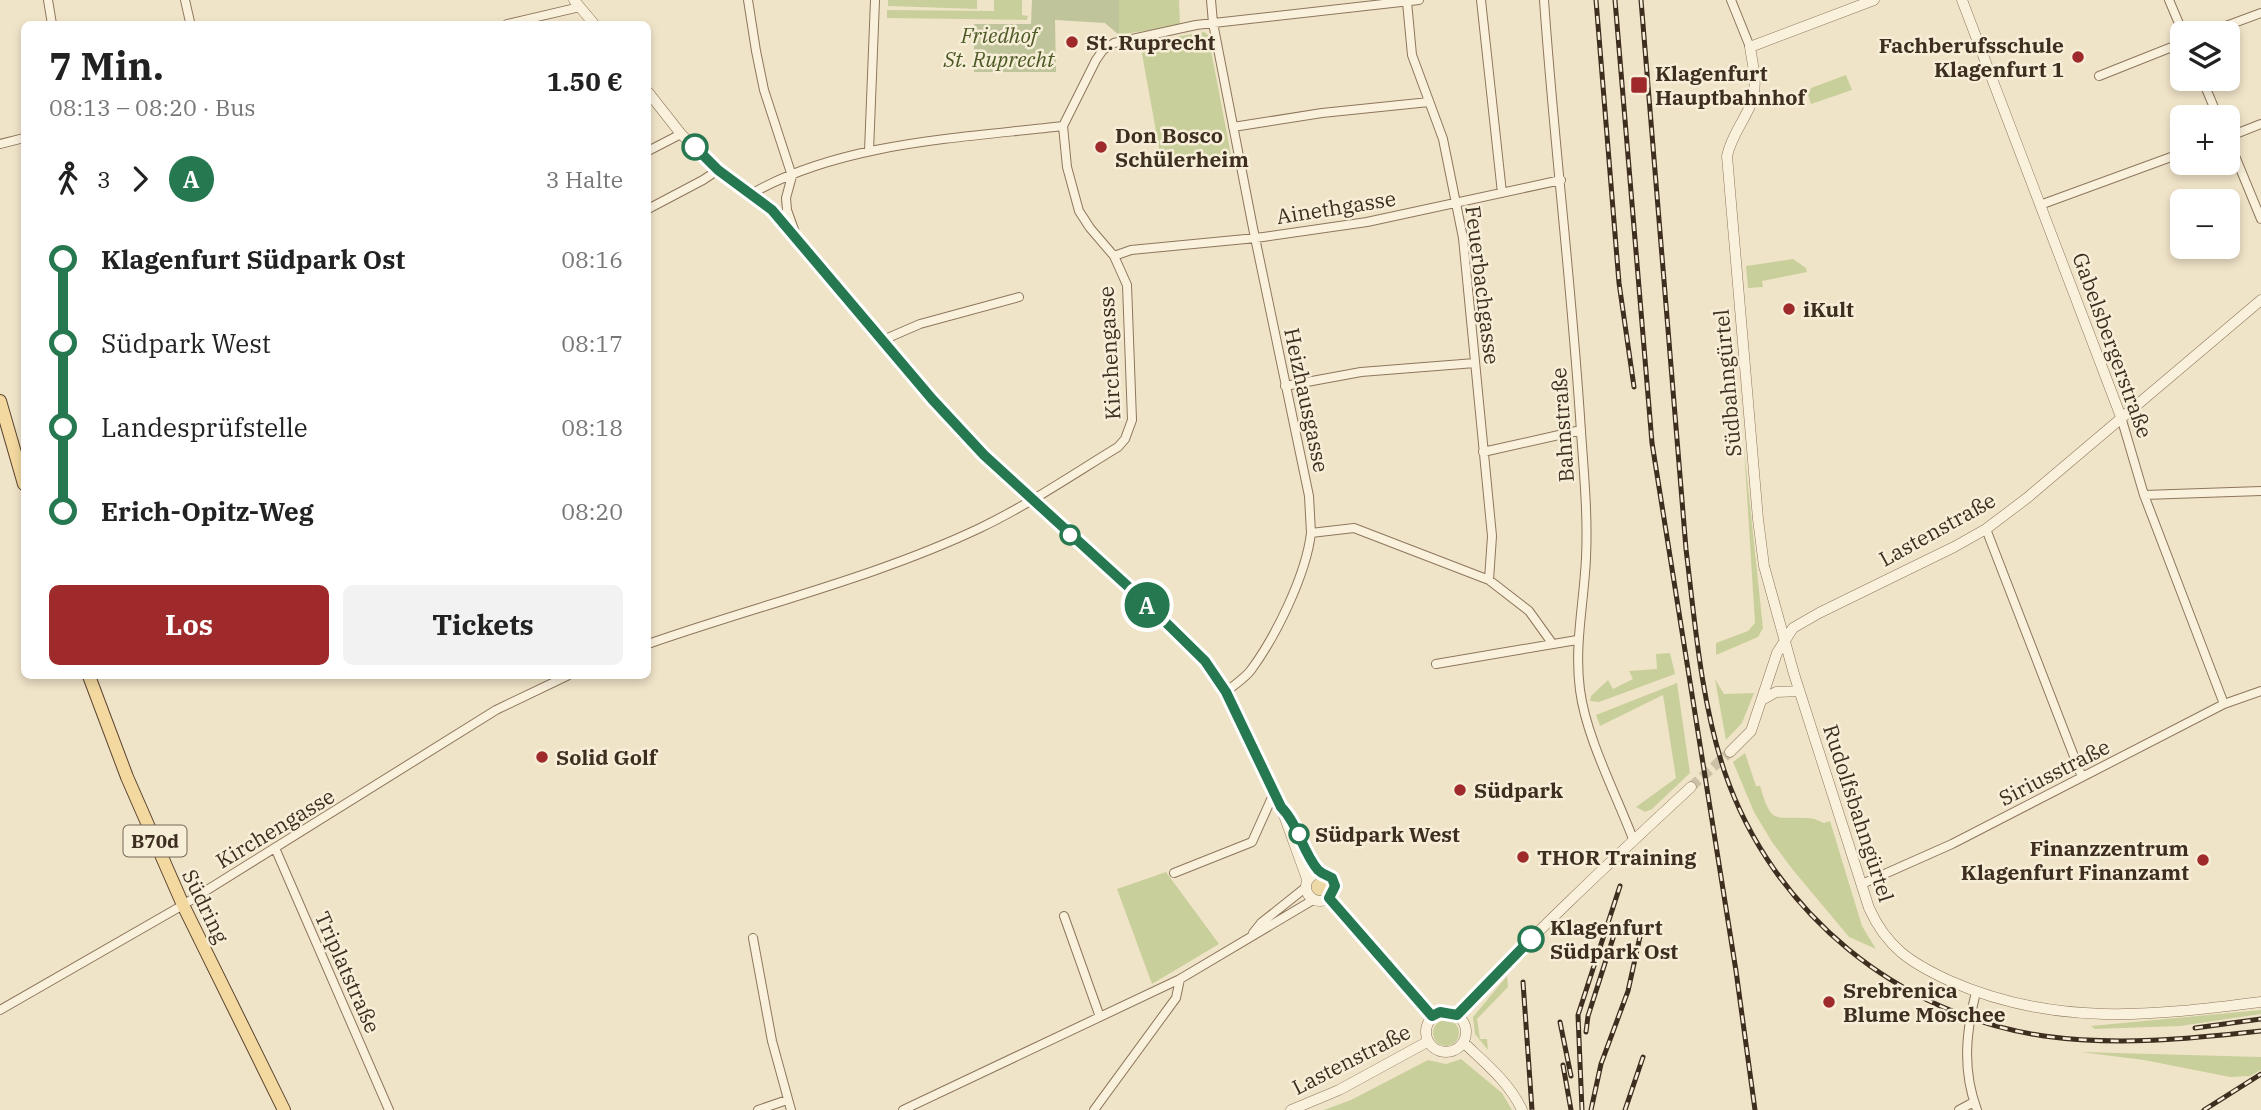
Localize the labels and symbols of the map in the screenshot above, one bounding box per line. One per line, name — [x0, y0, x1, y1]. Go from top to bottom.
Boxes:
park label: Friedhof St. Ruprecht — [942, 21, 1055, 73]
place label: St. Ruprecht — [1086, 28, 1216, 56]
place label: Fachberufsschule Klagenfurt 1 — [1879, 31, 2064, 83]
marker: St. Ruprecht — [1064, 34, 1080, 50]
marker: Fachberufsschule Klagenfurt 1 — [2070, 49, 2086, 65]
place label: Klagenfurt Hauptbahnhof — [1655, 59, 1808, 111]
marker: Klagenfurt Hauptbahnhof — [1629, 75, 1649, 95]
place label: Don Bosco Schülerheim — [1115, 121, 1249, 173]
unlabelled marker — [682, 134, 708, 160]
marker: Don Bosco Schülerheim — [1093, 139, 1109, 155]
street label: Ainethgasse — [1274, 184, 1398, 230]
street label: Feuerbachgasse — [1459, 204, 1507, 366]
street label: Gabelsbergerstraße — [2066, 248, 2160, 442]
street label: Kirchengasse — [1092, 285, 1126, 421]
place label: iKult — [1803, 295, 1854, 323]
marker: iKult — [1781, 301, 1797, 317]
street label: Südbahngürtel — [1707, 308, 1747, 458]
street label: Heizhausgasse — [1278, 325, 1336, 475]
street label: Bahnstraße — [1544, 367, 1580, 483]
street label: Lastenstraße — [1874, 485, 2000, 573]
unlabelled marker — [1060, 525, 1080, 545]
line badge: A — [1124, 582, 1170, 628]
street label: Rudolfsbahngürtel — [1817, 721, 1901, 905]
street label: Siriusstraße — [1994, 732, 2114, 812]
place label: Solid Golf — [556, 743, 659, 771]
marker: Solid Golf — [534, 749, 550, 765]
place label: Südpark — [1474, 776, 1563, 804]
street label: Kirchengasse — [210, 782, 340, 874]
marker: Südpark — [1452, 782, 1468, 798]
place label: Südpark West — [1315, 820, 1460, 848]
marker: Südpark West — [1289, 824, 1309, 844]
road number: B70d — [124, 826, 186, 856]
place label: Finanzzentrum Klagenfurt Finanzamt — [1961, 834, 2189, 886]
place label: THOR Training — [1537, 843, 1697, 871]
marker: THOR Training — [1515, 849, 1531, 865]
marker: Finanzzentrum Klagenfurt Finanzamt — [2195, 852, 2211, 868]
street label: Südring — [176, 864, 236, 948]
street label: Triplatstraße — [309, 907, 387, 1037]
place label: Klagenfurt Südpark Ost — [1550, 913, 1678, 965]
marker: Klagenfurt Südpark Ost — [1518, 926, 1544, 952]
place label: Srebrenica Blume Moschee — [1843, 976, 2006, 1028]
marker: Srebrenica Blume Moschee — [1821, 994, 1837, 1010]
street label: Lastenstraße — [1287, 1017, 1415, 1101]

